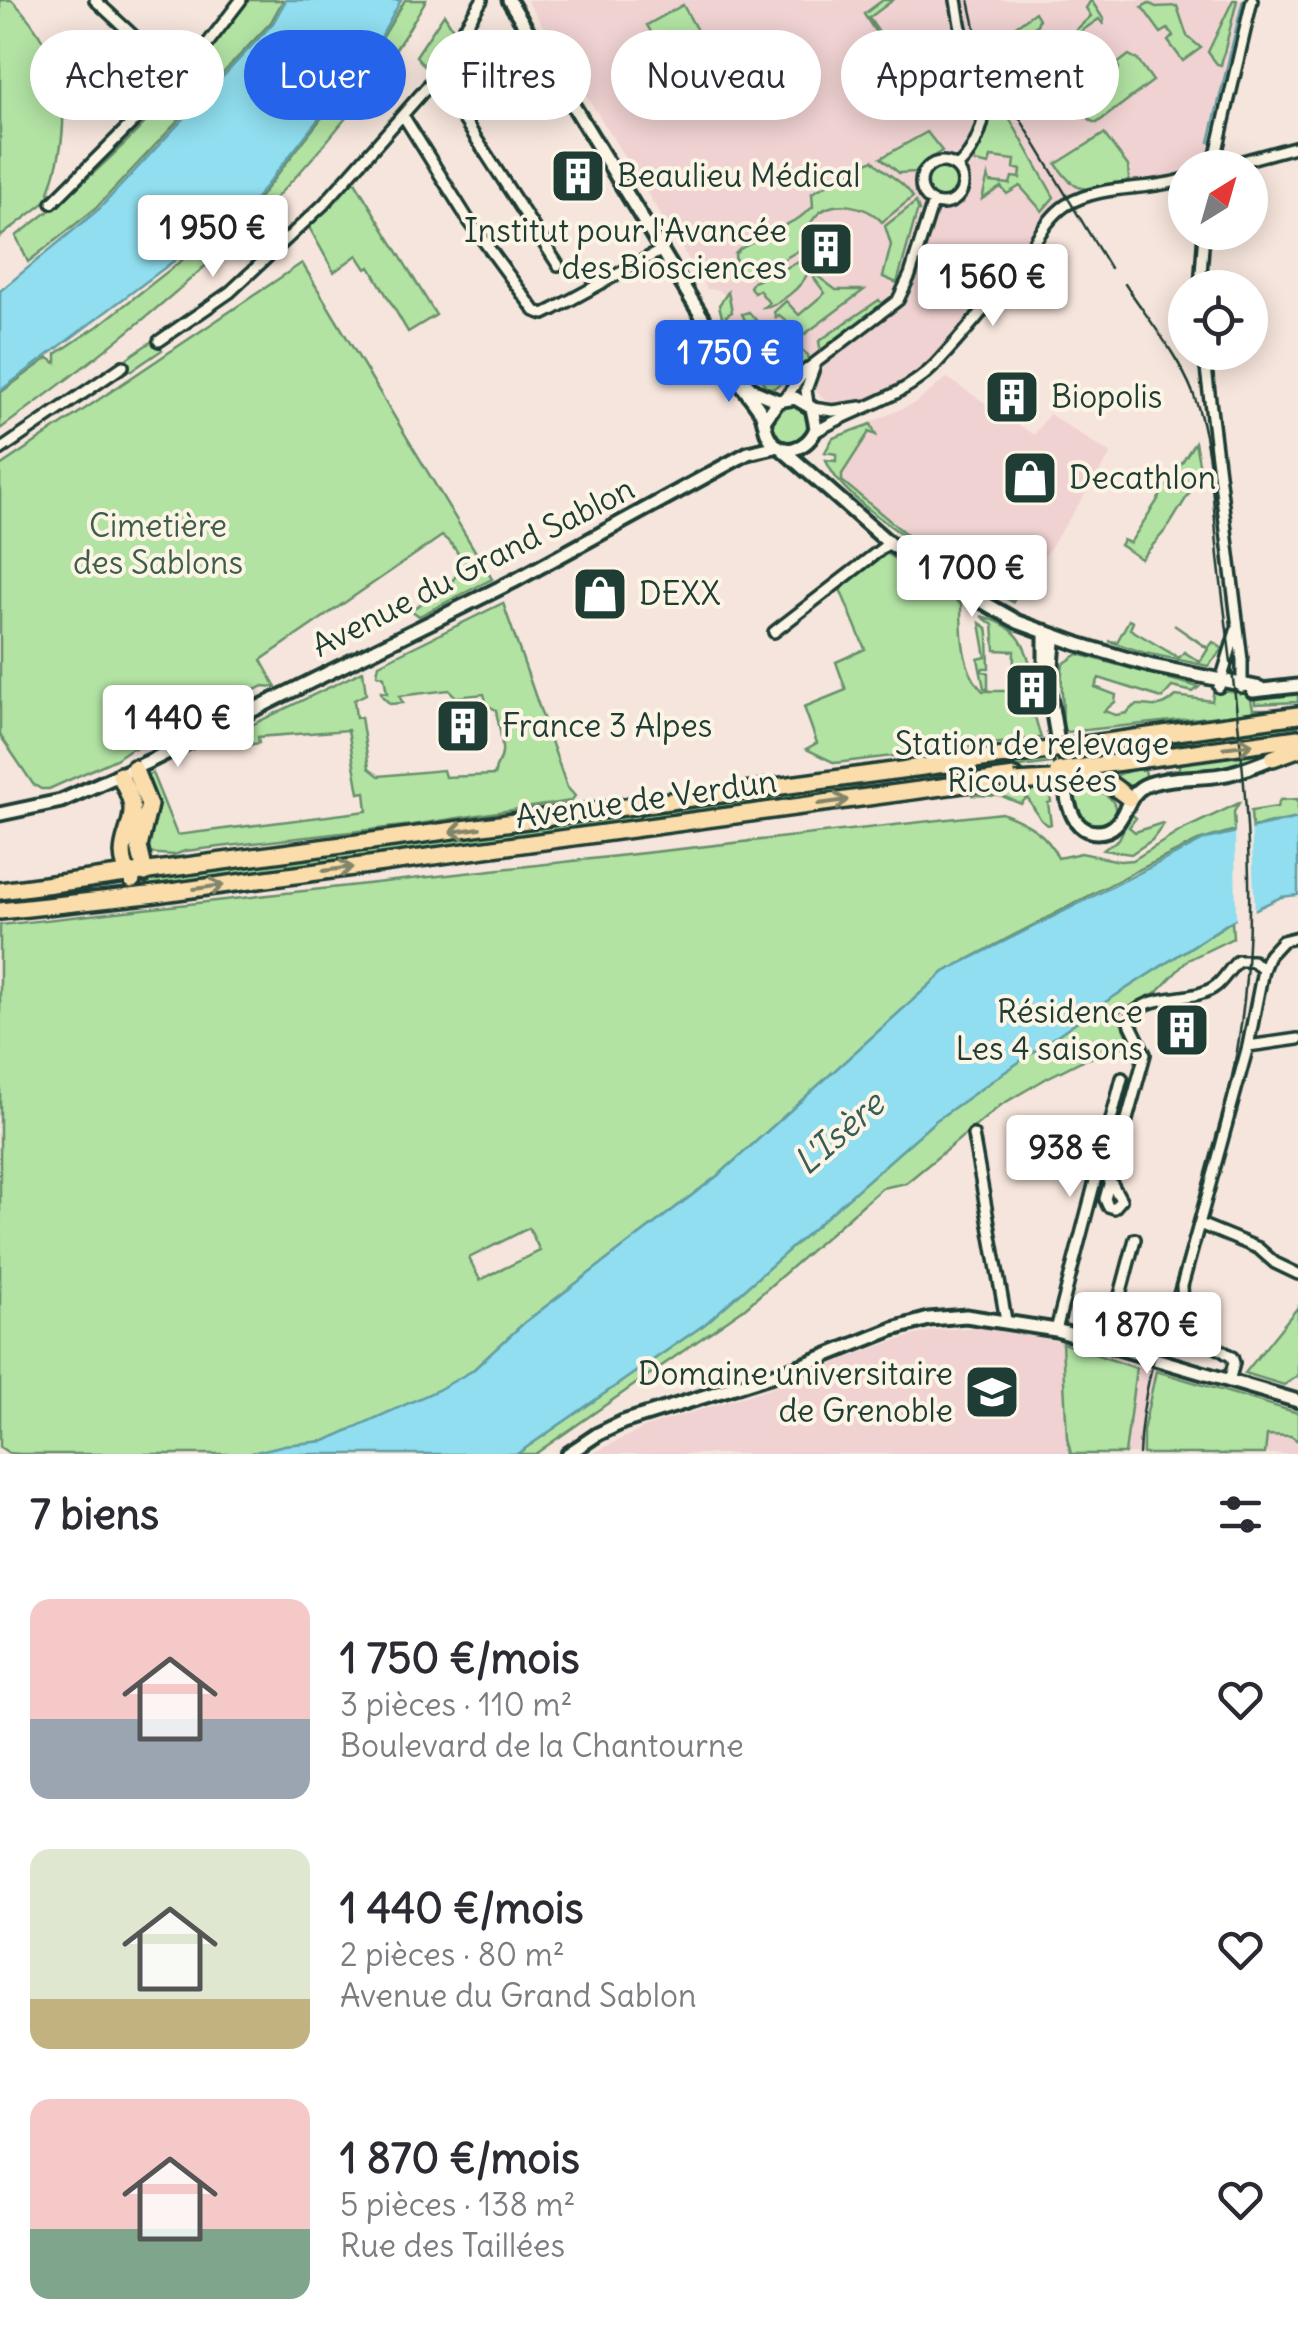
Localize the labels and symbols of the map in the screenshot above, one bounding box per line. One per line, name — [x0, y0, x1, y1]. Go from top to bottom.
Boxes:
building icon: Beaulieu Médical — [548, 146, 608, 206]
north arrow — [1168, 150, 1268, 250]
place label: Beaulieu Médical — [617, 155, 860, 196]
pin: 1 950 € — [121, 195, 305, 280]
place label: Institut pour l'Avancée des Biosciences — [464, 210, 787, 288]
building icon: Institut pour l'Avancée des Biosciences — [796, 219, 856, 279]
pin: 1 560 € — [901, 244, 1085, 329]
pin: 1 750 € — [637, 320, 821, 405]
building icon: Biopolis — [982, 367, 1042, 427]
place label: Biopolis — [1051, 376, 1162, 417]
shop icon: Decathlon — [1000, 448, 1060, 508]
place label: Decathlon — [1069, 457, 1216, 498]
street label: Avenue du Grand Sablon — [305, 467, 641, 666]
park label: Cimetière des Sablons — [73, 505, 243, 583]
pin: 1 700 € — [880, 535, 1064, 620]
shop icon: DEXX — [570, 564, 630, 624]
place label: DEXX — [639, 573, 721, 614]
building icon: Station de relevage Ricou usées — [1002, 660, 1062, 720]
pin: 1 440 € — [86, 685, 270, 770]
building icon: France 3 Alpes — [433, 696, 493, 756]
place label: France 3 Alpes — [502, 705, 712, 746]
place label: Station de relevage Ricou usées — [895, 723, 1169, 801]
one-way arrow — [1221, 736, 1254, 755]
street label: Avenue de Verdun — [513, 760, 779, 837]
one-way arrow — [817, 792, 849, 810]
one-way arrow — [449, 821, 482, 840]
one-way arrow — [321, 859, 353, 878]
one-way arrow — [192, 877, 225, 895]
place label: Résidence Les 4 saisons — [955, 991, 1143, 1069]
building icon: Résidence Les 4 saisons — [1152, 1000, 1212, 1060]
water label: L'Isère — [784, 1080, 894, 1183]
pin: 938 € — [1000, 1115, 1140, 1200]
pin: 1 870 € — [1055, 1292, 1239, 1377]
place label: Domaine universitaire de Grenoble — [638, 1353, 953, 1431]
school or university icon: Domaine universitaire de Grenoble — [962, 1362, 1022, 1422]

